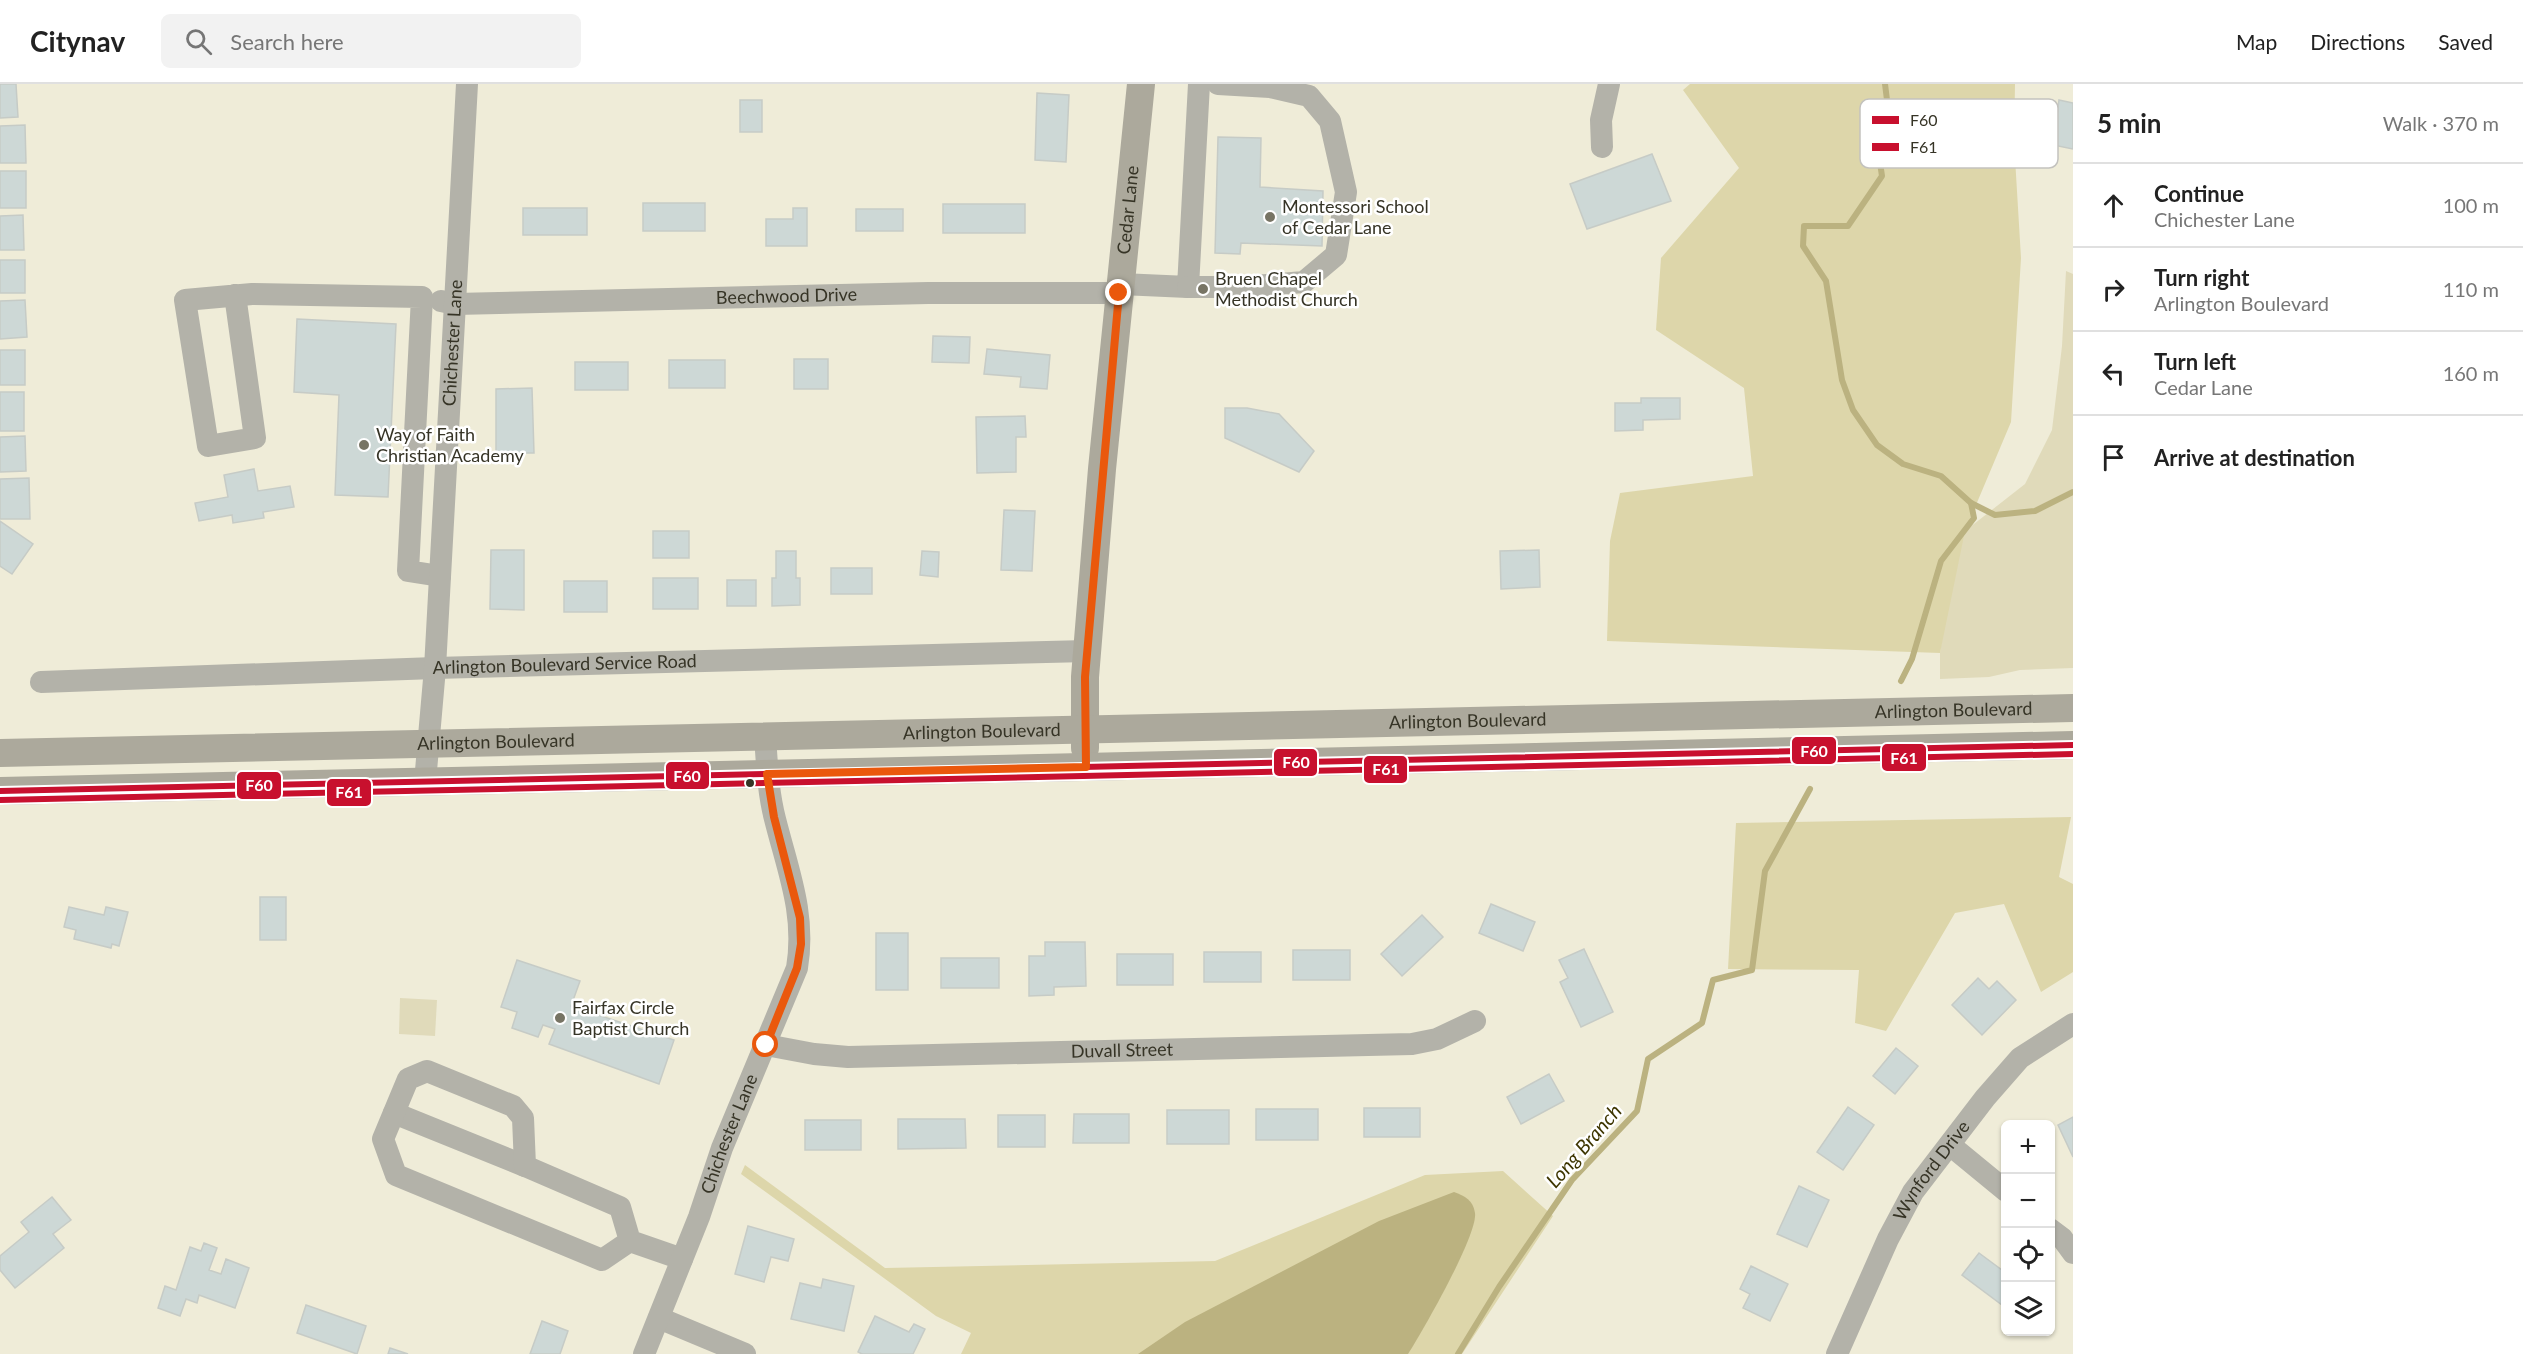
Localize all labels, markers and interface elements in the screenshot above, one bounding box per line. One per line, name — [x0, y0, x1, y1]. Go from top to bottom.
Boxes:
search box — [161, 14, 581, 68]
text: Citynav — [30, 24, 125, 58]
icon: search — [182, 25, 215, 58]
text: Search here — [230, 28, 344, 55]
text: Map — [2236, 29, 2277, 54]
text: Directions — [2310, 29, 2405, 54]
text: Saved — [2438, 29, 2493, 54]
legend — [1860, 99, 2058, 168]
text: 5 min — [2097, 107, 2161, 139]
text: F60 — [1910, 110, 1938, 129]
text: Walk · 370 m — [2383, 111, 2499, 135]
text: F61 — [1910, 137, 1938, 156]
street label: Cedar Lane — [1112, 165, 1143, 255]
text: Continue — [2154, 180, 2244, 207]
icon: ahead — [2097, 189, 2130, 222]
text: 100 m — [2443, 193, 2499, 217]
place label: Montessori School of Cedar Lane — [1282, 195, 1429, 238]
text: Chichester Lane — [2154, 207, 2295, 231]
marker: Montessori School of Cedar Lane — [1263, 210, 1277, 224]
text: Turn right — [2154, 264, 2249, 291]
place label: Bruen Chapel Methodist Church — [1215, 267, 1358, 310]
icon: right — [2097, 273, 2130, 306]
text: 110 m — [2443, 277, 2499, 301]
street label: Chichester Lane — [437, 279, 466, 407]
route end — [1105, 279, 1131, 305]
marker: Bruen Chapel Methodist Church — [1196, 282, 1210, 296]
street label: Beechwood Drive — [716, 283, 857, 308]
text: Arlington Boulevard — [2154, 291, 2329, 315]
text: Turn left — [2154, 348, 2236, 375]
icon: left — [2097, 357, 2130, 390]
text: 160 m — [2443, 361, 2499, 385]
text: Cedar Lane — [2154, 375, 2253, 399]
place label: Way of Faith Christian Academy — [376, 423, 524, 466]
marker: Way of Faith Christian Academy — [357, 438, 371, 452]
icon: arrive — [2097, 441, 2130, 474]
text: Arrive at destination — [2154, 444, 2355, 471]
street label: Arlington Boulevard Service Road — [432, 649, 697, 678]
street label: Arlington Boulevard — [1874, 697, 2033, 722]
street label: Arlington Boulevard — [1389, 707, 1547, 733]
street label: Arlington Boulevard — [903, 718, 1061, 743]
street label: Arlington Boulevard — [417, 729, 575, 754]
line badge: F60 — [1791, 736, 1837, 765]
text: F60 — [1800, 741, 1828, 760]
line badge: F61 — [1881, 743, 1927, 772]
line badge: F60 — [1273, 748, 1318, 777]
text: F61 — [1890, 748, 1918, 767]
text: F60 — [1282, 752, 1310, 771]
line badge: F61 — [1363, 755, 1408, 784]
text: F61 — [1372, 759, 1400, 778]
line badge: F60 — [665, 761, 710, 790]
text: F60 — [673, 766, 701, 785]
line badge: F60 — [236, 771, 282, 800]
text: F60 — [245, 775, 273, 794]
unlabelled marker — [744, 777, 756, 789]
line badge: F61 — [326, 778, 372, 807]
text: F61 — [335, 782, 363, 801]
place label: Fairfax Circle Baptist Church — [572, 996, 689, 1039]
marker: Fairfax Circle Baptist Church — [553, 1011, 567, 1025]
route start — [752, 1031, 778, 1057]
street label: Duvall Street — [1071, 1037, 1174, 1062]
street label: Chichester Lane — [696, 1070, 762, 1197]
water label: Long Branch — [1540, 1099, 1626, 1192]
street label: Wynford Drive — [1888, 1116, 1974, 1224]
map controls — [2001, 1120, 2055, 1336]
button: + — [2001, 1120, 2055, 1174]
button: − — [2001, 1174, 2055, 1228]
button: locate — [2001, 1228, 2055, 1282]
button: layers — [2001, 1282, 2055, 1336]

